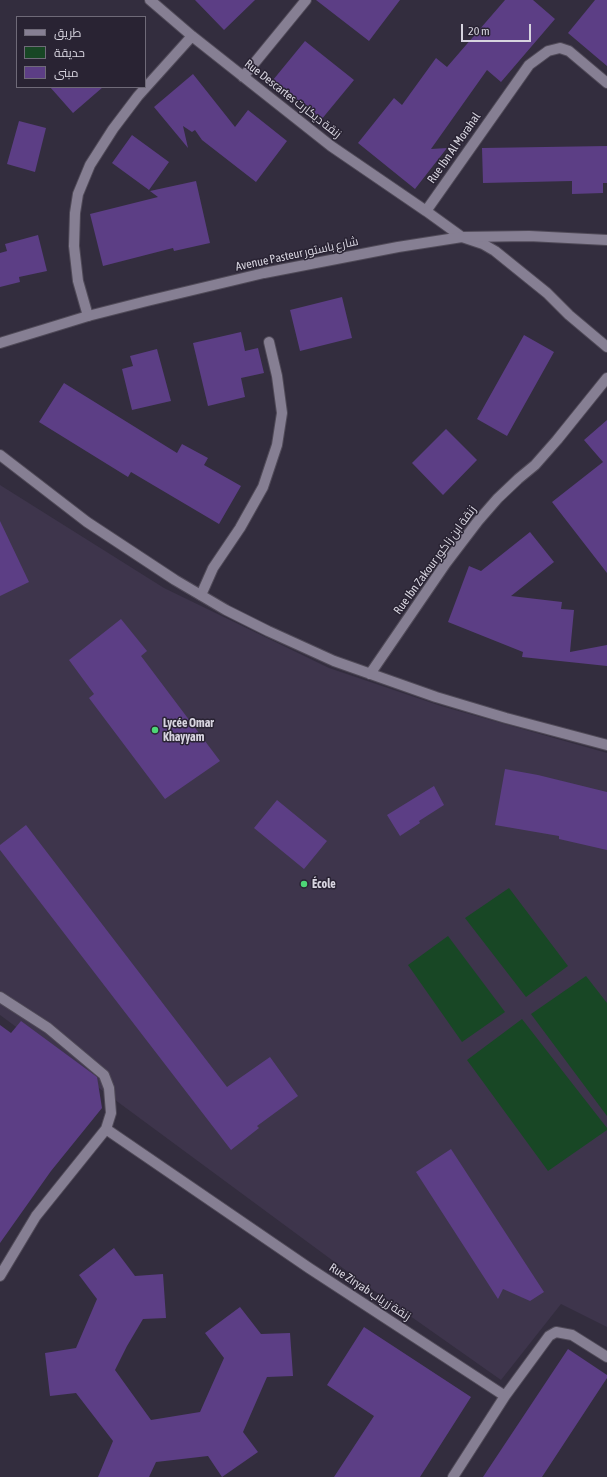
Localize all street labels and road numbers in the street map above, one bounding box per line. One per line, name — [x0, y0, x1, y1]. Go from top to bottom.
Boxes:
street label: Rue Descartes زنقة ديكارت — [242, 57, 344, 141]
street label: Rue Ibn Al Morahal — [424, 110, 484, 186]
street label: Avenue Pasteur شارع باستور — [234, 234, 360, 274]
street label: Rue Ibn Zakour زنقة ابن زاكور — [391, 503, 479, 617]
street label: Rue Ziryab زنقة زرياب — [326, 1260, 414, 1324]

